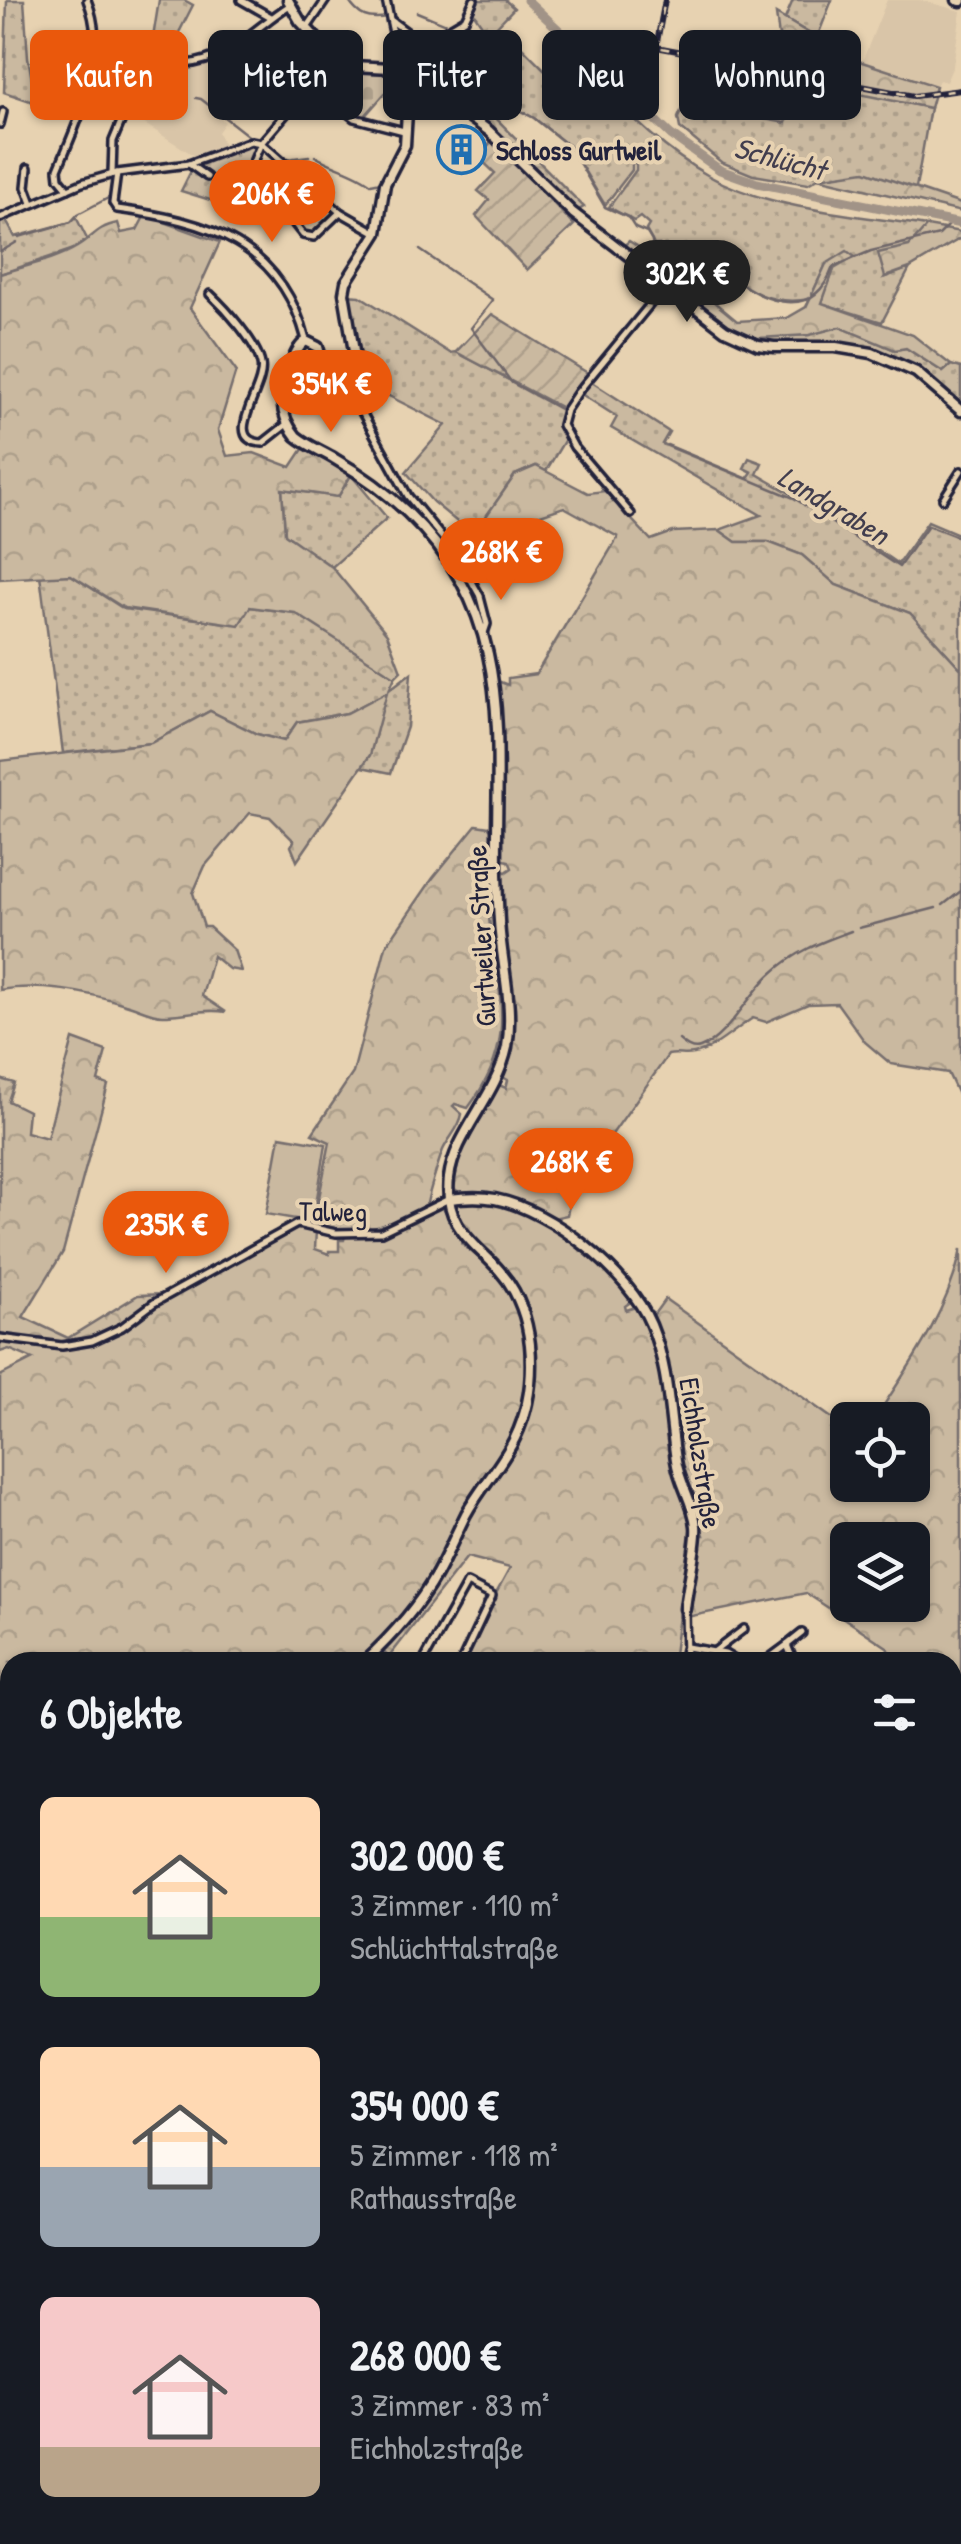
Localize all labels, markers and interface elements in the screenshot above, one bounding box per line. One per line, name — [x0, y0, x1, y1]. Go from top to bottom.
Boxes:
chip: Kaufen — [30, 30, 188, 120]
chip: Mieten — [208, 30, 363, 120]
chip: Filter — [383, 30, 522, 120]
chip: Neu — [542, 30, 659, 120]
chip: Wohnung — [679, 30, 861, 120]
building icon: Schloss Gurtweil — [435, 124, 487, 176]
water label: Schlücht — [730, 127, 834, 191]
place label: Schloss Gurtweil — [496, 131, 662, 169]
pin: 206K € — [191, 160, 353, 245]
text: 206K € — [231, 171, 313, 214]
pin: 302K € — [606, 240, 768, 325]
text: 302K € — [645, 251, 729, 294]
pin: 354K € — [250, 350, 412, 435]
text: 354K € — [291, 361, 371, 404]
water label: Landgraben — [771, 456, 899, 556]
pin: 268K € — [420, 518, 582, 603]
text: 268K € — [460, 529, 542, 572]
street label: Gurtweiler Straße — [457, 844, 505, 1028]
pin: 268K € — [490, 1128, 652, 1213]
text: 268K € — [530, 1139, 612, 1182]
pin: 235K € — [85, 1191, 247, 1276]
street label: Talweg — [299, 1191, 367, 1231]
text: 235K € — [125, 1202, 207, 1245]
street label: Eichholzstraße — [670, 1375, 732, 1531]
map controls — [830, 1402, 930, 1622]
button: locate — [830, 1402, 930, 1502]
button: layers — [830, 1522, 930, 1622]
text: 6 Objekte — [40, 1684, 182, 1741]
icon: filters — [867, 1685, 922, 1740]
text: 302 000 € — [350, 1826, 503, 1883]
icon: home — [120, 1837, 240, 1957]
text: 3 Zimmer · 110 m² — [350, 1883, 559, 1926]
text: Schlüchttalstraße — [350, 1926, 559, 1969]
text: 354 000 € — [350, 2076, 498, 2133]
icon: home — [120, 2087, 240, 2207]
text: 5 Zimmer · 118 m² — [350, 2133, 558, 2176]
text: Rathausstraße — [350, 2176, 517, 2219]
text: 268 000 € — [350, 2326, 501, 2383]
icon: home — [120, 2337, 240, 2457]
text: 3 Zimmer · 83 m² — [350, 2383, 549, 2426]
text: Eichholzstraße — [350, 2426, 524, 2469]

